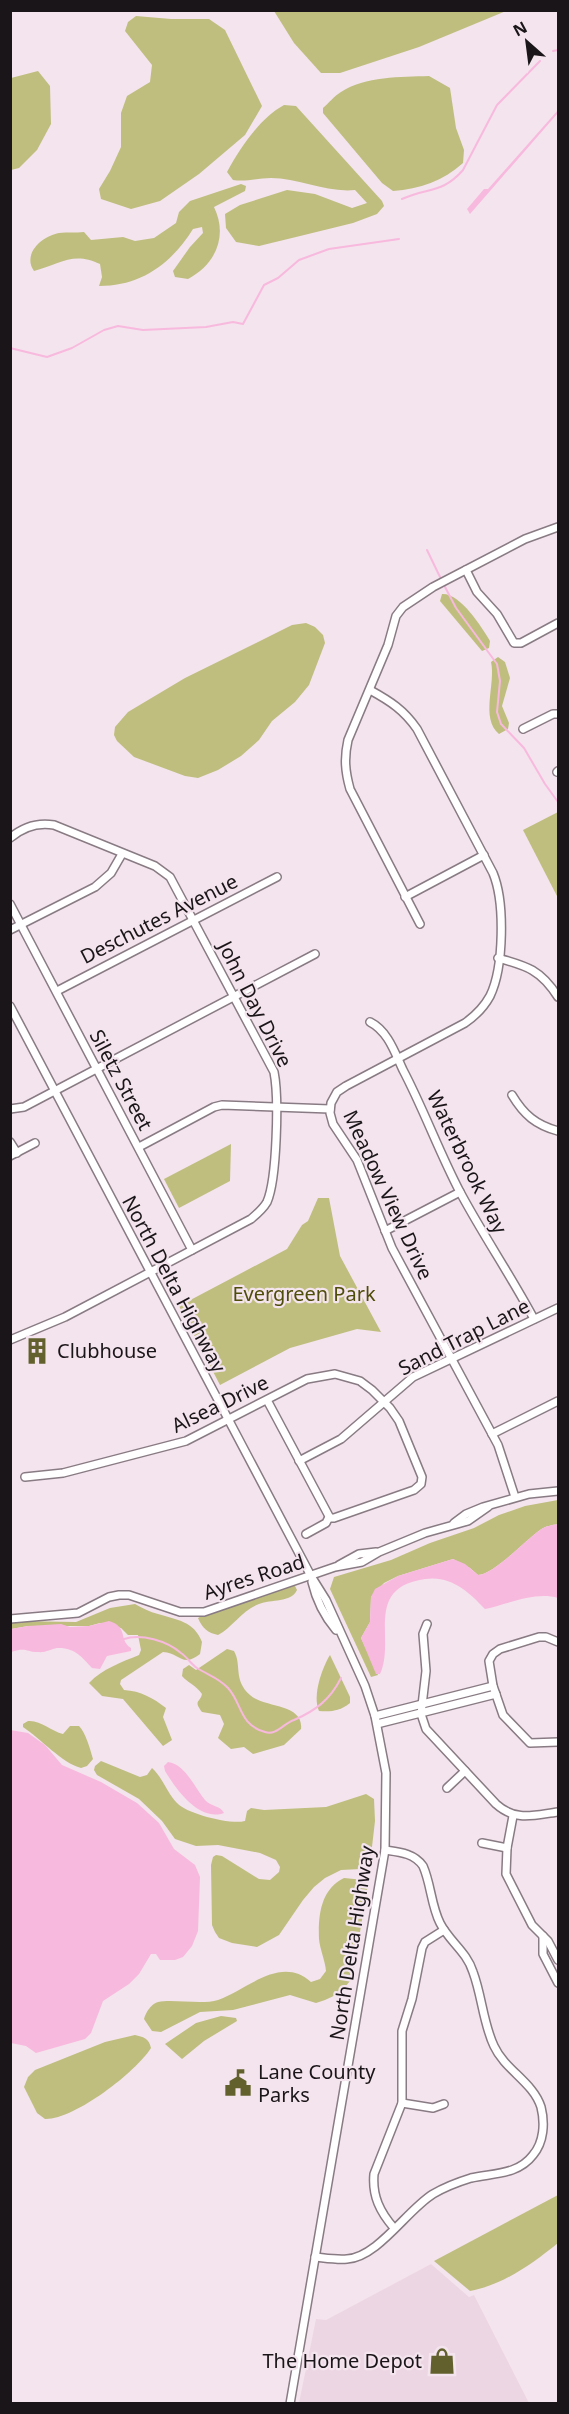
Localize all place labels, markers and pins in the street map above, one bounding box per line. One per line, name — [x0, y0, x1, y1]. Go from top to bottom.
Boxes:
building icon: Clubhouse — [22, 1336, 52, 1366]
place label: Clubhouse — [57, 1337, 157, 1364]
place label: Lane County Parks — [258, 2058, 376, 2108]
public building icon: Lane County Parks — [223, 2068, 253, 2098]
shop icon: The Home Depot — [427, 2346, 457, 2376]
place label: The Home Depot — [262, 2347, 422, 2374]

